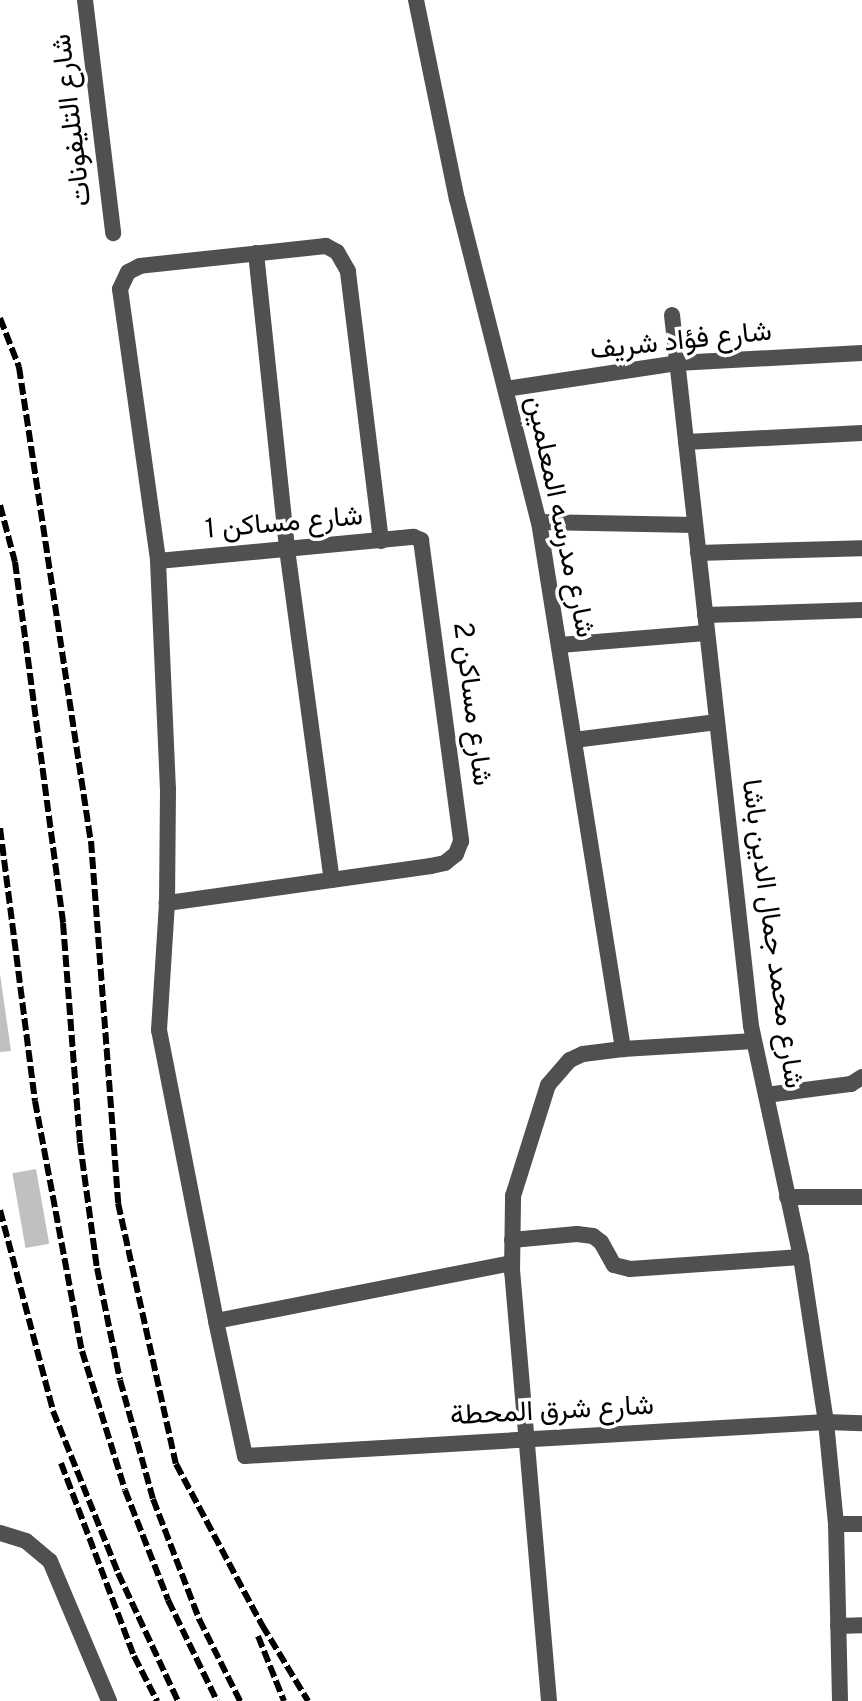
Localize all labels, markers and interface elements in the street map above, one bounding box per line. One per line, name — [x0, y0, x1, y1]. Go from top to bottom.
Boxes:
street label: شارع التليفونات — [46, 32, 100, 208]
street label: شارع فؤاد شريف — [589, 316, 773, 368]
street label: شارع مدرسه المعلمين — [517, 393, 601, 641]
street label: شارع مساكن 1 — [204, 500, 364, 548]
street label: شارع مساكن 2 — [444, 620, 498, 788]
street label: شارع محمد جمال الدين باشا — [733, 777, 809, 1091]
street label: شارع شرق المحطة — [449, 1390, 655, 1434]

